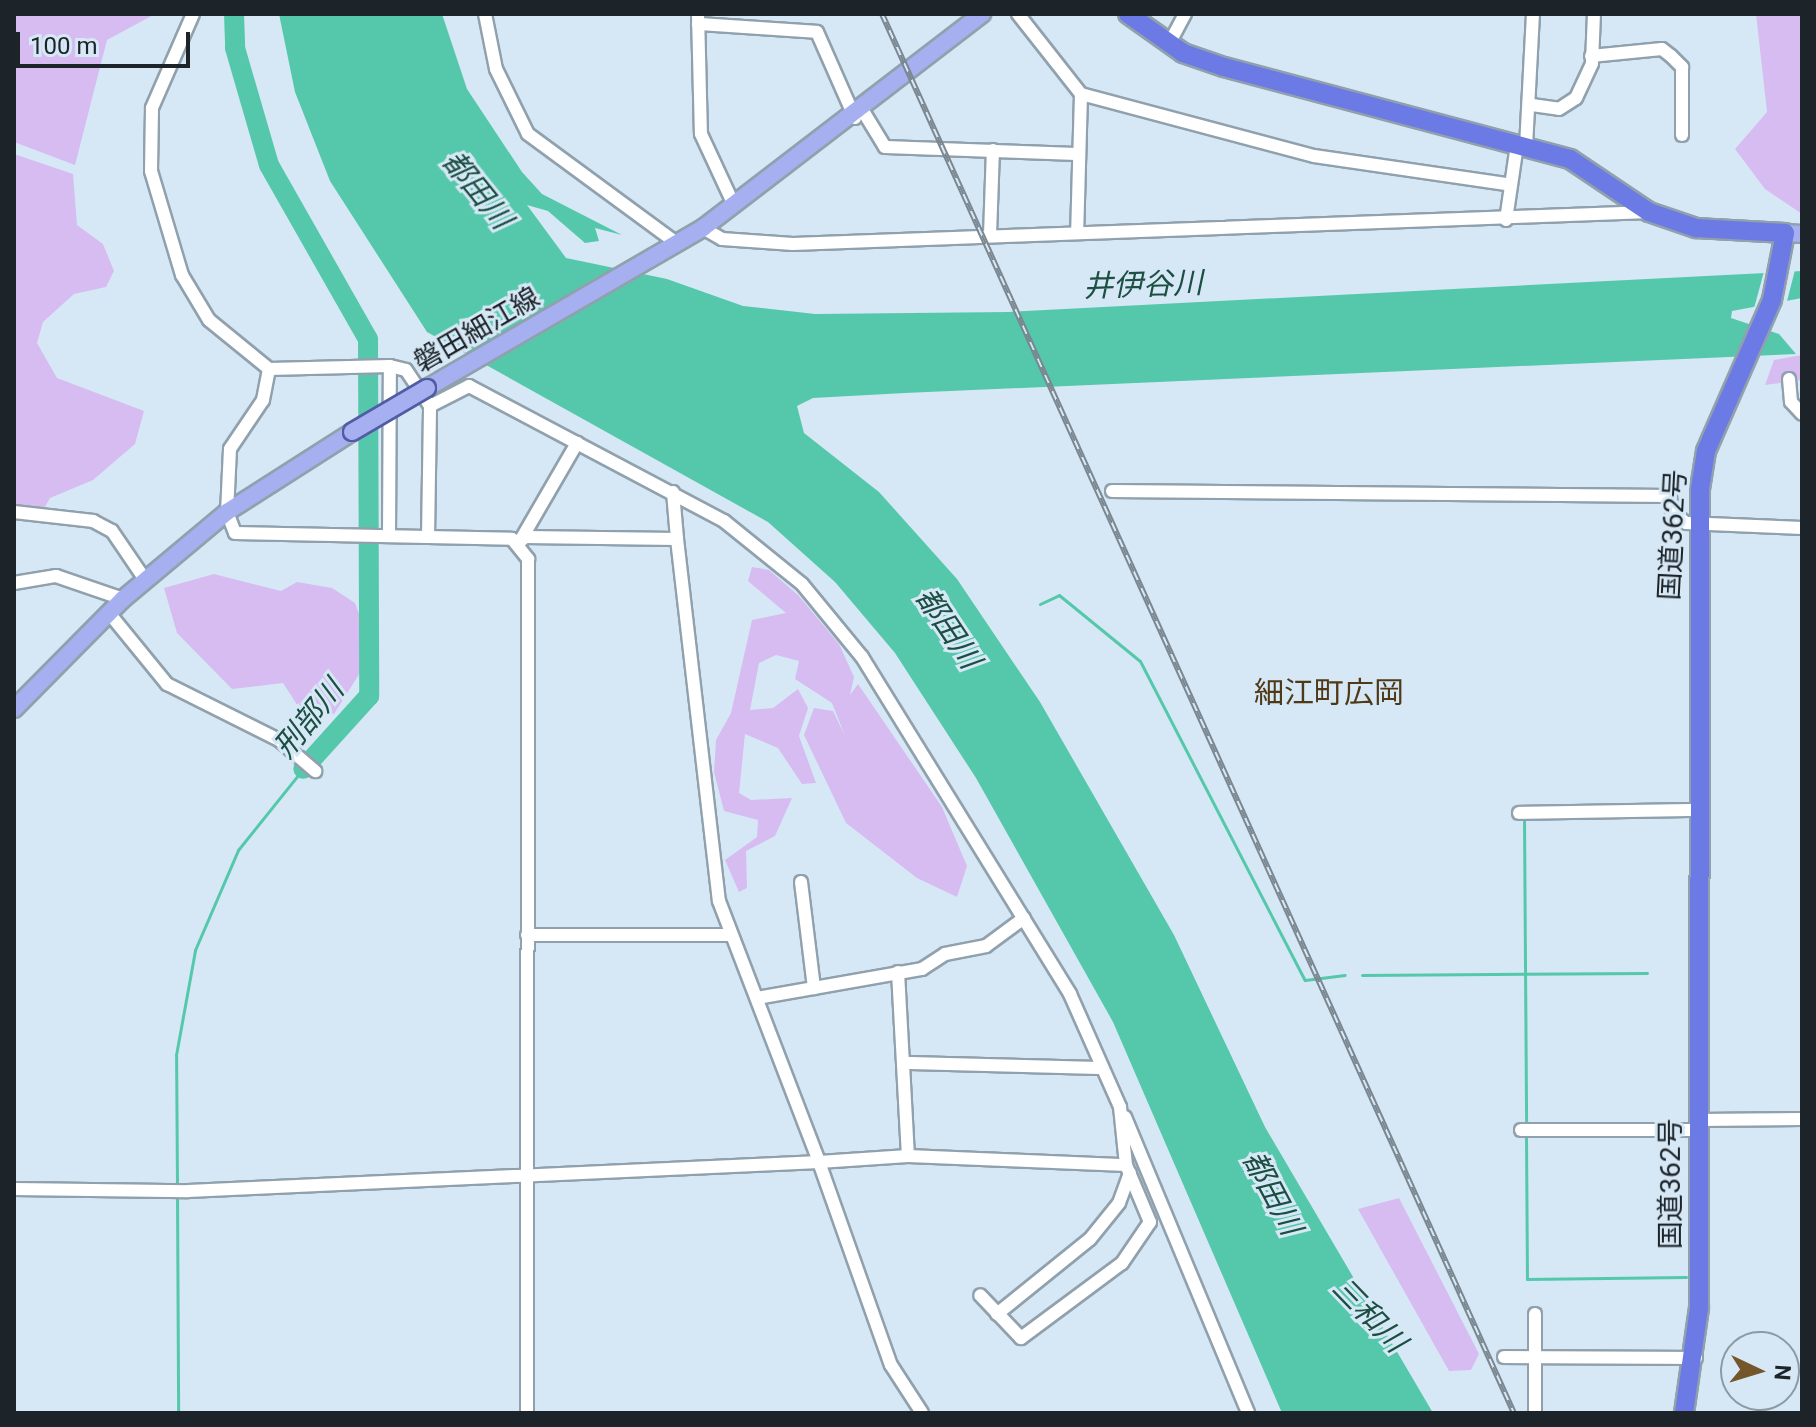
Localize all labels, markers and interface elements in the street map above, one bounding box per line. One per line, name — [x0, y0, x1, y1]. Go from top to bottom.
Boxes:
scale bar — [20, 16, 194, 66]
text: 100 m — [30, 32, 97, 60]
water label: 都田川 — [435, 144, 519, 236]
water label: 井伊谷川 — [1082, 265, 1204, 305]
street label: 磐田細江線 — [408, 280, 546, 380]
street label: 国道362号 — [1653, 469, 1693, 601]
water label: 都田川 — [908, 581, 988, 675]
water label: 刑部川 — [267, 673, 351, 765]
district label: 細江町広岡 — [1254, 675, 1404, 711]
street label: 国道362号 — [1654, 1118, 1688, 1250]
water label: 都田川 — [1235, 1145, 1309, 1241]
water label: 三和川 — [1325, 1270, 1413, 1360]
north arrow — [1720, 1331, 1800, 1411]
text: N — [1769, 1364, 1795, 1381]

